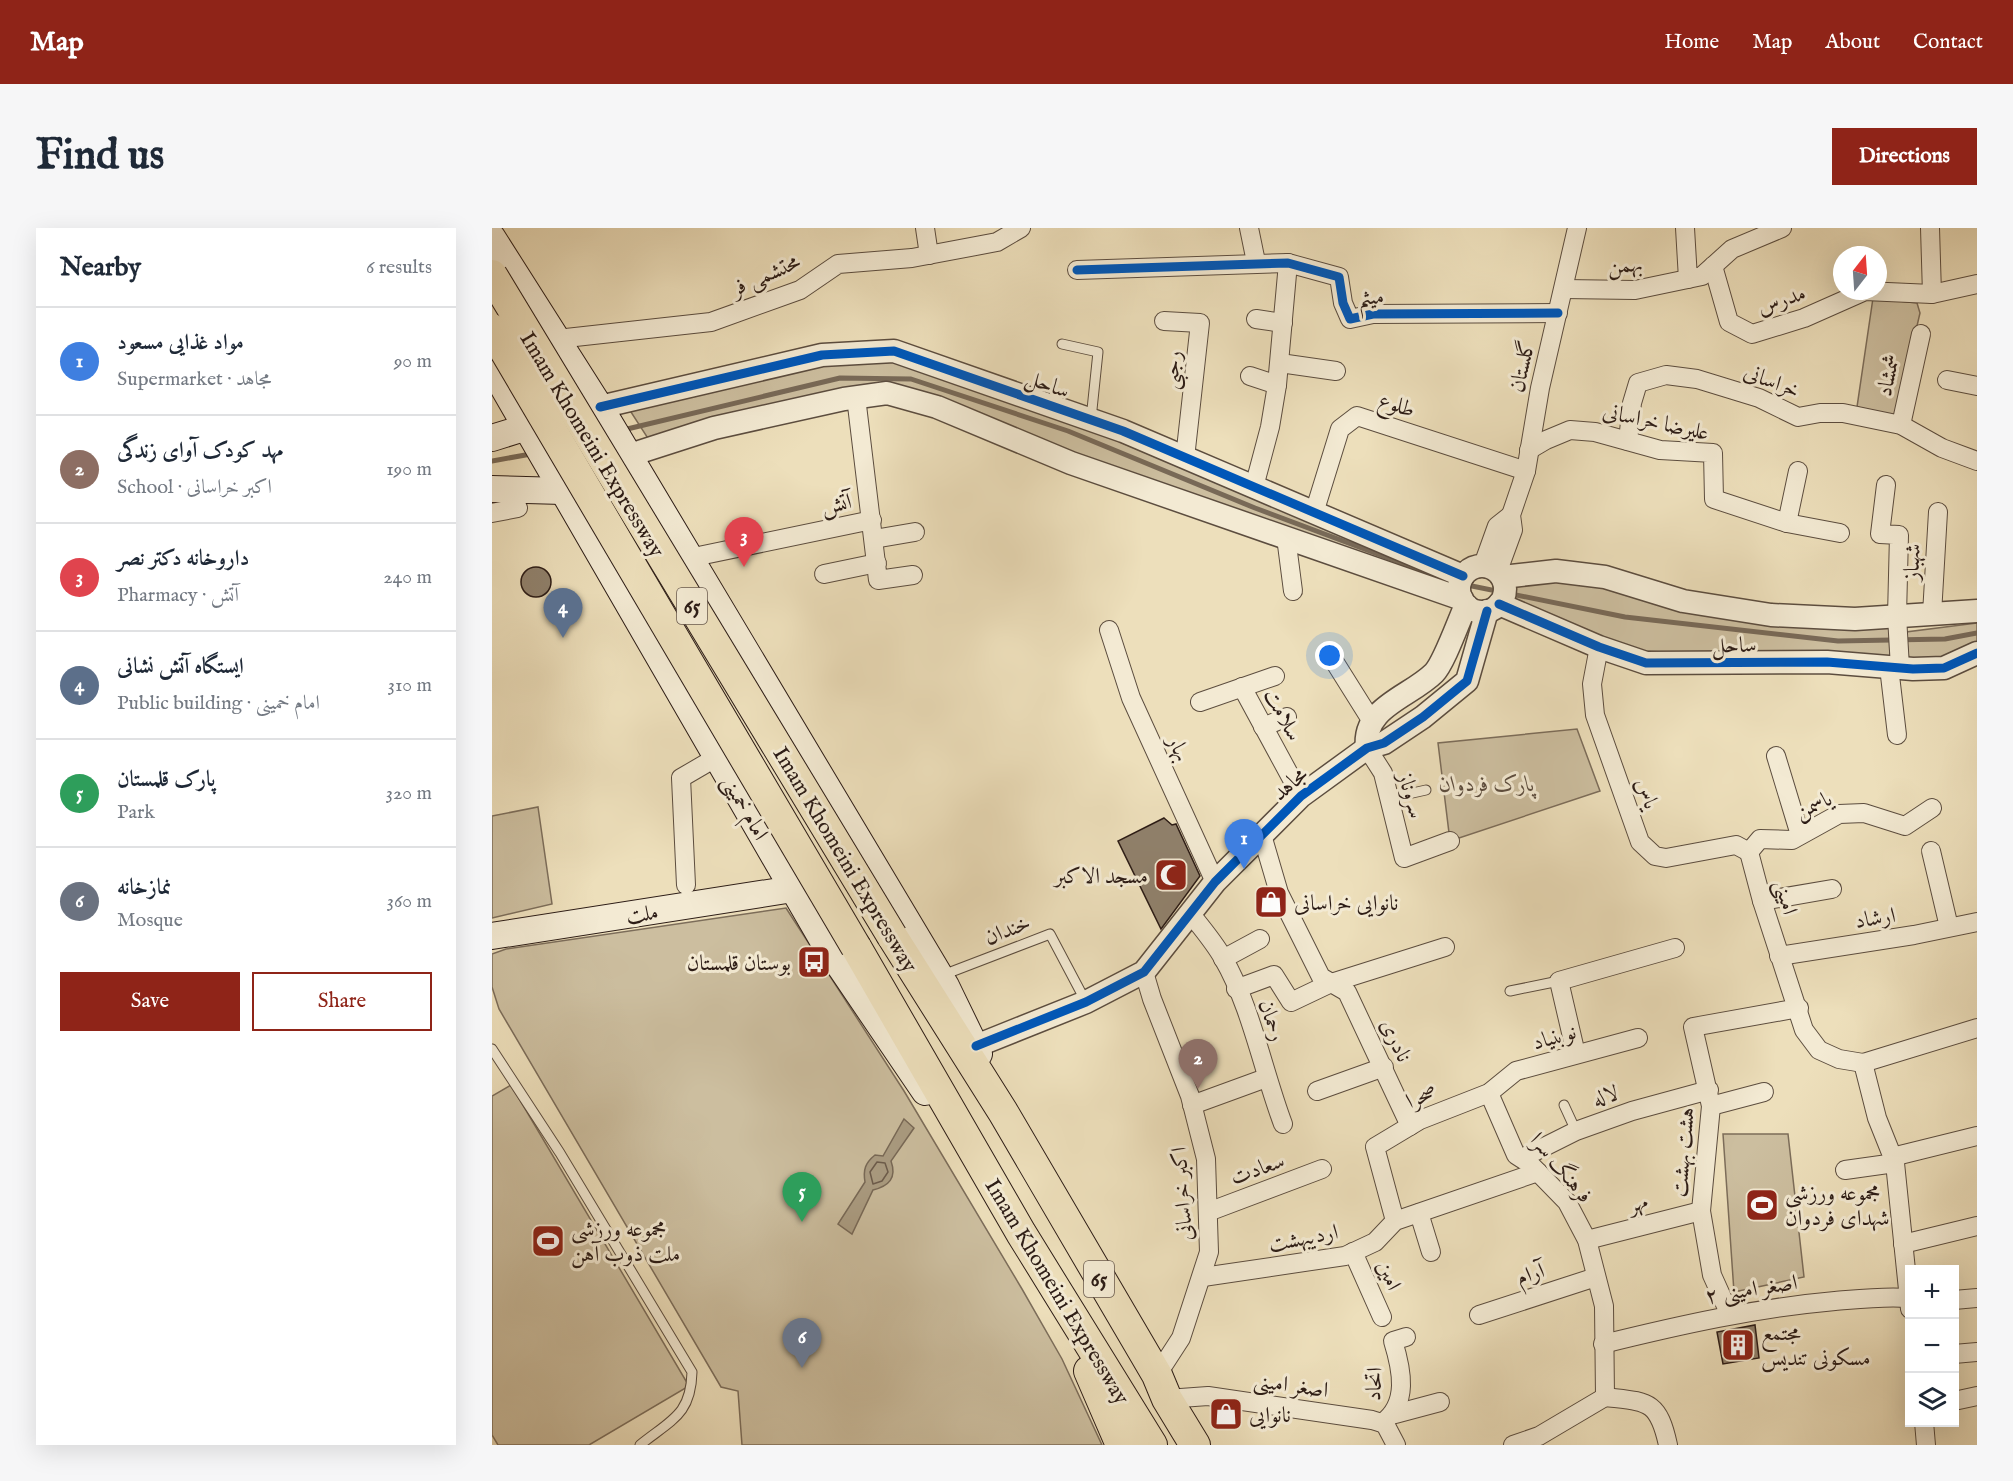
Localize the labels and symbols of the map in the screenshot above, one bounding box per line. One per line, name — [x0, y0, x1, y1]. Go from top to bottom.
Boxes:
north arrow — [1833, 246, 1887, 300]
street label: محتشمی فر — [725, 248, 806, 304]
street label: بهمن — [1607, 251, 1644, 281]
street label: مدرس — [1754, 280, 1810, 322]
street label: میثم — [1357, 283, 1386, 319]
street label: Imam Khomeini Expressway — [513, 327, 670, 563]
street label: گلستان — [1502, 337, 1543, 395]
street label: رجبی — [1157, 349, 1192, 391]
street label: شمشاد — [1871, 352, 1907, 399]
street label: خراسانی — [1739, 358, 1803, 405]
street label: ساحل — [1021, 364, 1073, 406]
street label: طلوع — [1374, 387, 1418, 428]
street label: علیرضا خراسانی — [1600, 398, 1711, 448]
street label: آتش — [818, 487, 857, 522]
pin: 3 — [724, 518, 764, 567]
street label: شهباز — [1898, 543, 1928, 583]
pin: 4 — [544, 588, 582, 638]
road number: 65 — [677, 588, 707, 624]
street label: ساحل — [1711, 632, 1757, 660]
your location — [1315, 641, 1344, 670]
street label: سلامت — [1257, 684, 1308, 746]
street label: بهار — [1159, 730, 1196, 766]
street label: Imam Khomeini Expressway — [766, 742, 923, 978]
street label: مجاهد — [1267, 761, 1315, 808]
street label: سروناز — [1390, 767, 1430, 822]
street label: امام خمینی — [711, 770, 774, 848]
park label: پارک فردوان — [1439, 771, 1537, 800]
street label: یاس — [1628, 774, 1665, 815]
street label: یاسمن — [1791, 785, 1839, 826]
pin: 1 — [1224, 820, 1263, 869]
mosque icon: مسجد الاکبر — [1153, 857, 1189, 893]
place label: مسجد الاکبر — [1053, 863, 1148, 891]
street label: امینی — [1767, 877, 1803, 918]
shop icon: نانوایی خراسانی — [1253, 884, 1289, 920]
place label: نانوایی خراسانی — [1294, 890, 1398, 918]
street label: ملت — [624, 899, 660, 931]
street label: ارشاد — [1853, 902, 1898, 936]
street label: خندان — [981, 909, 1035, 952]
bus stop icon: بوستان قلمستان — [796, 944, 832, 980]
place label: بوستان قلمستان — [687, 950, 791, 978]
street label: رحمان — [1251, 996, 1291, 1045]
street label: نادری — [1373, 1015, 1417, 1067]
street label: نوبنیاد — [1529, 1018, 1580, 1058]
pin: 2 — [1178, 1040, 1218, 1089]
street label: صحرا — [1402, 1078, 1442, 1116]
street label: لاله — [1589, 1079, 1623, 1114]
street label: هشت بهشت — [1666, 1106, 1702, 1198]
street label: فرهنگ سرا — [1523, 1127, 1599, 1209]
street label: اکبر خراسانی — [1166, 1146, 1200, 1242]
street label: سعادت — [1227, 1147, 1289, 1193]
pin: 5 — [782, 1172, 822, 1222]
street label: Imam Khomeini Expressway — [978, 1174, 1135, 1410]
place label: مجموعه ورزشی شهدای فردوان — [1785, 1180, 1890, 1233]
sports icon: مجموعه ورزشی شهدای فردوان — [1744, 1187, 1780, 1223]
street label: مهر — [1624, 1188, 1651, 1220]
place label: مجموعه ورزشی ملت ذوب آهن — [571, 1216, 680, 1269]
street label: اردیبهشت — [1266, 1218, 1341, 1259]
sports icon: مجموعه ورزشی ملت ذوب آهن — [530, 1223, 566, 1259]
street label: امین — [1369, 1256, 1407, 1295]
street label: آرام — [1513, 1256, 1552, 1296]
road number: 65 — [1084, 1261, 1114, 1297]
street label: ۲ اصغر امینی — [1703, 1269, 1799, 1311]
pin: 6 — [782, 1318, 822, 1368]
place label: مجتمع مسکونی تندیس — [1761, 1320, 1871, 1373]
building icon: مجتمع مسکونی تندیس — [1720, 1327, 1756, 1363]
street label: اتحاد — [1360, 1366, 1390, 1402]
street label: اصغر امینی — [1252, 1367, 1330, 1405]
shop icon: نانوایی — [1208, 1396, 1244, 1432]
place label: نانوایی — [1249, 1402, 1291, 1430]

